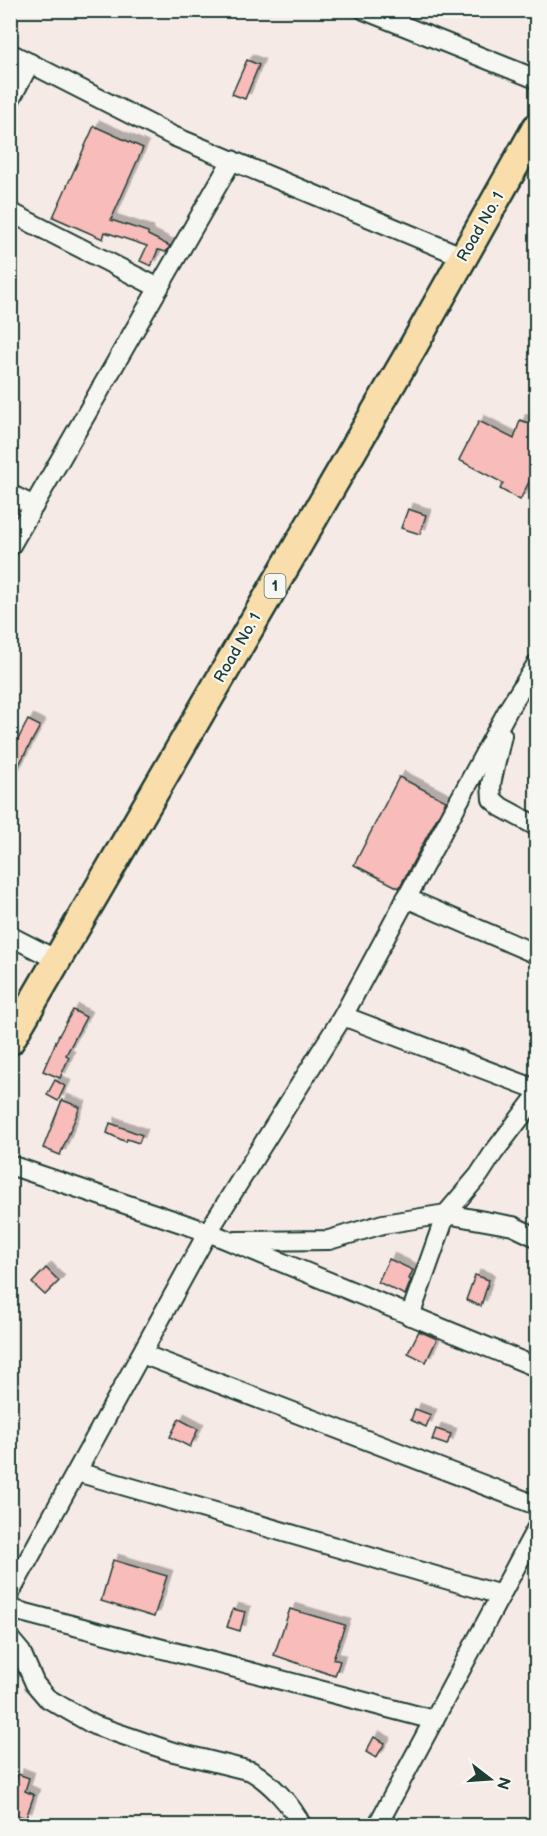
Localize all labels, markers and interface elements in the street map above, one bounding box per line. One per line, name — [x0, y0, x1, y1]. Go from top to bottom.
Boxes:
street label: Road No. 1 — [453, 189, 509, 265]
road number: 1 — [264, 574, 286, 598]
street label: Road No. 1 — [210, 610, 266, 686]
north arrow — [460, 1749, 520, 1809]
text: N — [492, 1774, 514, 1791]

